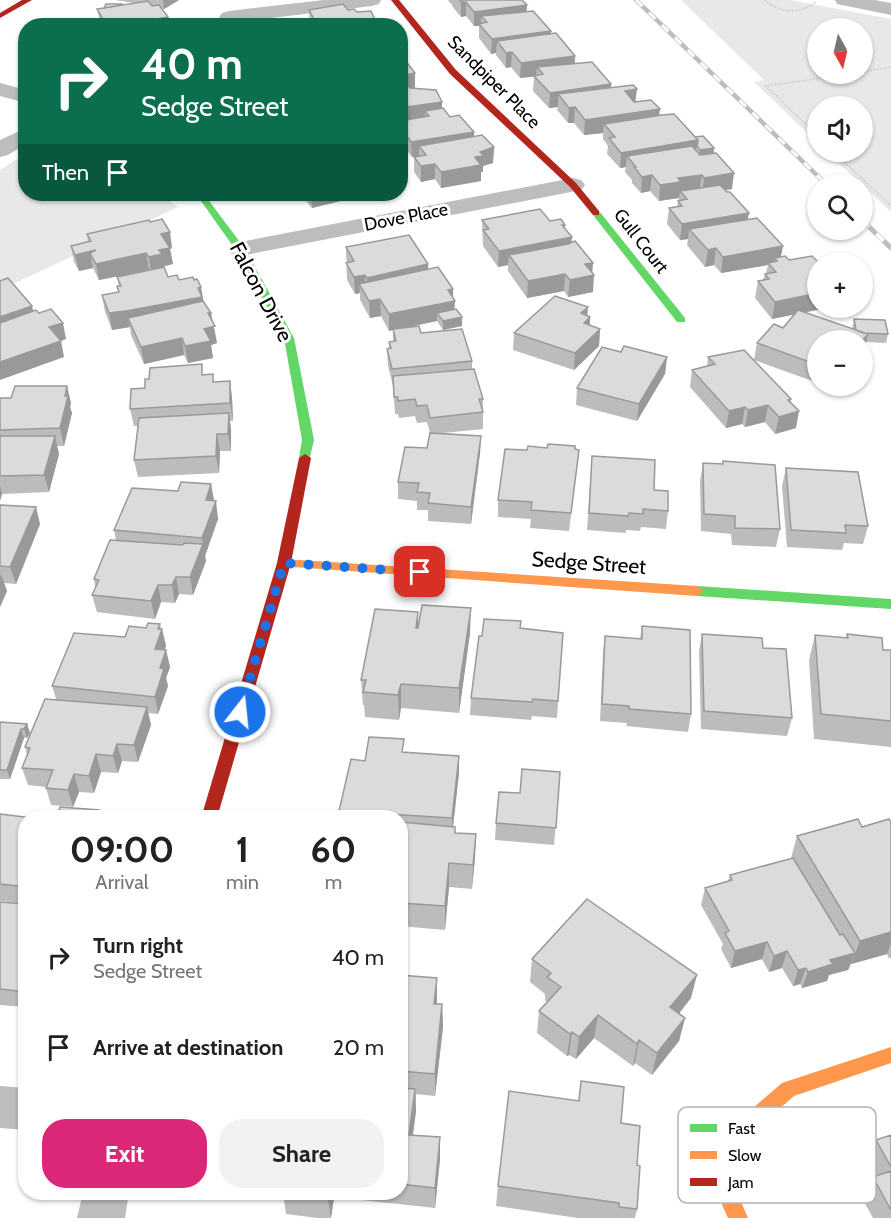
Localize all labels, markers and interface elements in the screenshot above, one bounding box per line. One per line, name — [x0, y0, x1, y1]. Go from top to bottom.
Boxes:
north arrow — [807, 18, 873, 84]
map controls — [807, 18, 873, 396]
street label: Sandpiper Place — [443, 31, 545, 133]
text: 40 m — [141, 38, 243, 90]
icon: right — [42, 42, 120, 120]
text: Sedge Street — [141, 90, 288, 123]
button: sound — [807, 96, 873, 162]
icon: arrive — [101, 156, 134, 189]
text: Then — [42, 159, 89, 186]
button: search — [807, 174, 873, 240]
street label: Dove Place — [362, 198, 450, 236]
street label: Gull Court — [609, 204, 673, 278]
street label: Falcon Drive — [225, 238, 298, 346]
button: + — [807, 252, 873, 318]
button: − — [807, 330, 873, 396]
pin — [394, 546, 445, 597]
street label: Sedge Street — [531, 546, 647, 579]
icon: arrive — [403, 555, 436, 588]
position arrow — [208, 680, 272, 744]
text: 09:00 — [70, 827, 174, 871]
text: 1 — [236, 827, 249, 871]
text: 60 — [311, 827, 356, 871]
text: Arrival — [95, 870, 149, 894]
text: min — [226, 870, 259, 894]
text: m — [325, 870, 342, 894]
text: Turn right — [93, 932, 183, 959]
icon: right — [42, 941, 75, 974]
text: 40 m — [332, 944, 384, 971]
text: Sedge Street — [93, 959, 202, 983]
icon: arrive — [42, 1031, 75, 1064]
text: Arrive at destination — [93, 1034, 283, 1061]
text: 20 m — [333, 1034, 384, 1061]
legend — [678, 1107, 876, 1203]
button: Exit — [42, 1119, 207, 1188]
button: Share — [219, 1119, 384, 1188]
text: Fast — [728, 1119, 756, 1138]
text: Slow — [728, 1146, 762, 1165]
text: Jam — [727, 1173, 754, 1192]

